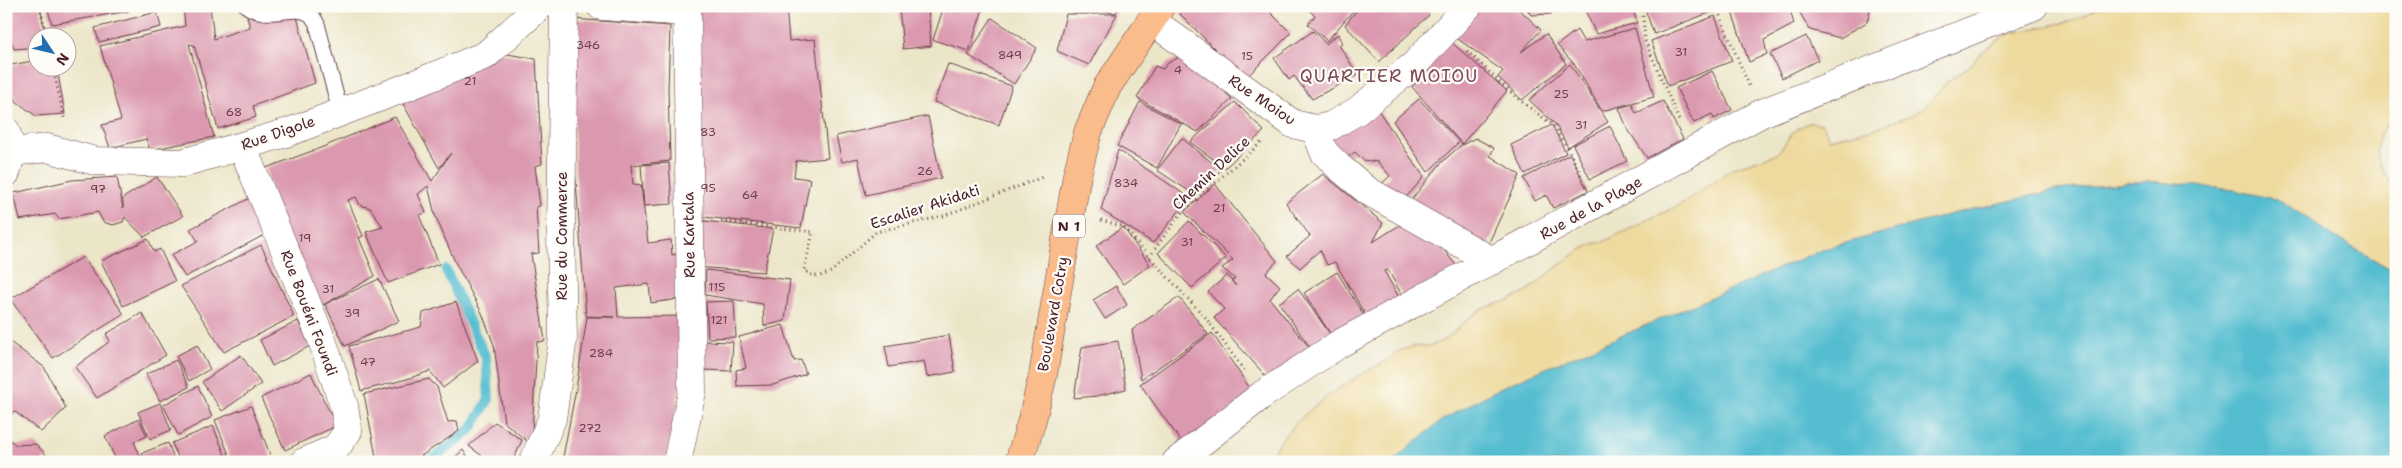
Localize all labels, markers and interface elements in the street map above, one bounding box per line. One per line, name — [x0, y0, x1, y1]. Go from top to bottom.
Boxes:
north arrow — [28, 28, 78, 78]
house number: 346 — [576, 37, 600, 53]
house number: 31 — [1675, 44, 1687, 60]
house number: 849 — [998, 47, 1022, 63]
house number: 15 — [1241, 48, 1253, 64]
text: N — [52, 50, 73, 69]
house number: 4 — [1174, 62, 1182, 78]
district label: QUARTIER MOIOU — [1300, 64, 1478, 88]
street label: Rue Moiou — [1224, 70, 1300, 130]
house number: 21 — [464, 73, 476, 89]
house number: 25 — [1553, 86, 1569, 102]
house number: 68 — [226, 104, 242, 120]
street label: Rue Digole — [238, 111, 318, 155]
house number: 31 — [1575, 117, 1587, 133]
house number: 83 — [700, 124, 716, 140]
street label: Chemin Delice — [1168, 132, 1254, 214]
house number: 26 — [917, 163, 933, 179]
street label: Rue du Commerce — [552, 171, 572, 301]
street label: Rue de la Plage — [1536, 172, 1646, 244]
house number: 834 — [1114, 175, 1138, 191]
house number: 95 — [700, 180, 716, 196]
street label: Escalier Akidati — [868, 180, 982, 234]
house number: 97 — [90, 181, 106, 197]
house number: 64 — [742, 187, 758, 203]
street label: Rue Kartala — [678, 191, 700, 278]
house number: 21 — [1213, 200, 1225, 216]
road number: N 1 — [1053, 215, 1085, 238]
house number: 19 — [299, 230, 311, 246]
house number: 31 — [1181, 234, 1193, 250]
street label: Rue Bouéni Foundi — [276, 247, 342, 379]
street label: Boulevard Cotry — [1033, 255, 1073, 373]
house number: 115 — [709, 279, 725, 295]
house number: 31 — [322, 281, 334, 297]
house number: 39 — [344, 305, 360, 321]
house number: 121 — [710, 312, 728, 328]
house number: 284 — [589, 345, 613, 361]
house number: 47 — [360, 354, 376, 370]
house number: 272 — [578, 420, 602, 436]

